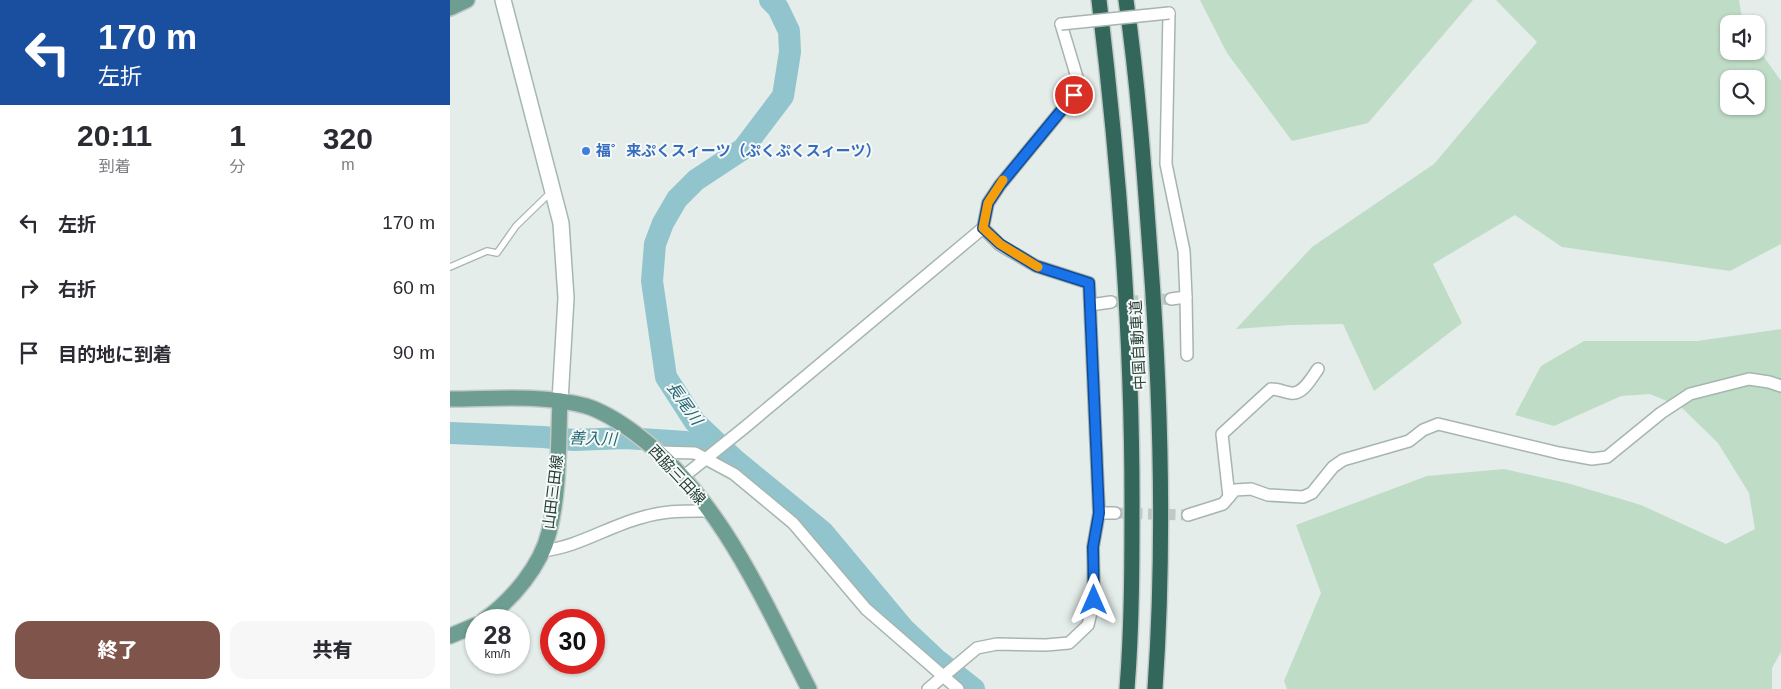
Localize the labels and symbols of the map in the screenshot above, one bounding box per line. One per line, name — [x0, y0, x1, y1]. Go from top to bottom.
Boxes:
pin — [1053, 74, 1095, 116]
place label: 福゜来ぷくスィーツ（ぷくぷくスィーツ） — [595, 142, 880, 159]
marker: 福゜来ぷくスィーツ（ぷくぷくスィーツ） — [580, 145, 592, 157]
street label: 中国自動車道 — [1127, 300, 1148, 390]
water label: 長尾川 — [664, 379, 706, 429]
water label: 善入川 — [569, 429, 619, 448]
street label: 西脇三田線 — [646, 441, 709, 508]
street label: 山田三田線 — [539, 454, 566, 530]
position arrow — [1067, 573, 1119, 625]
speed limit sign: 30 — [540, 609, 605, 674]

